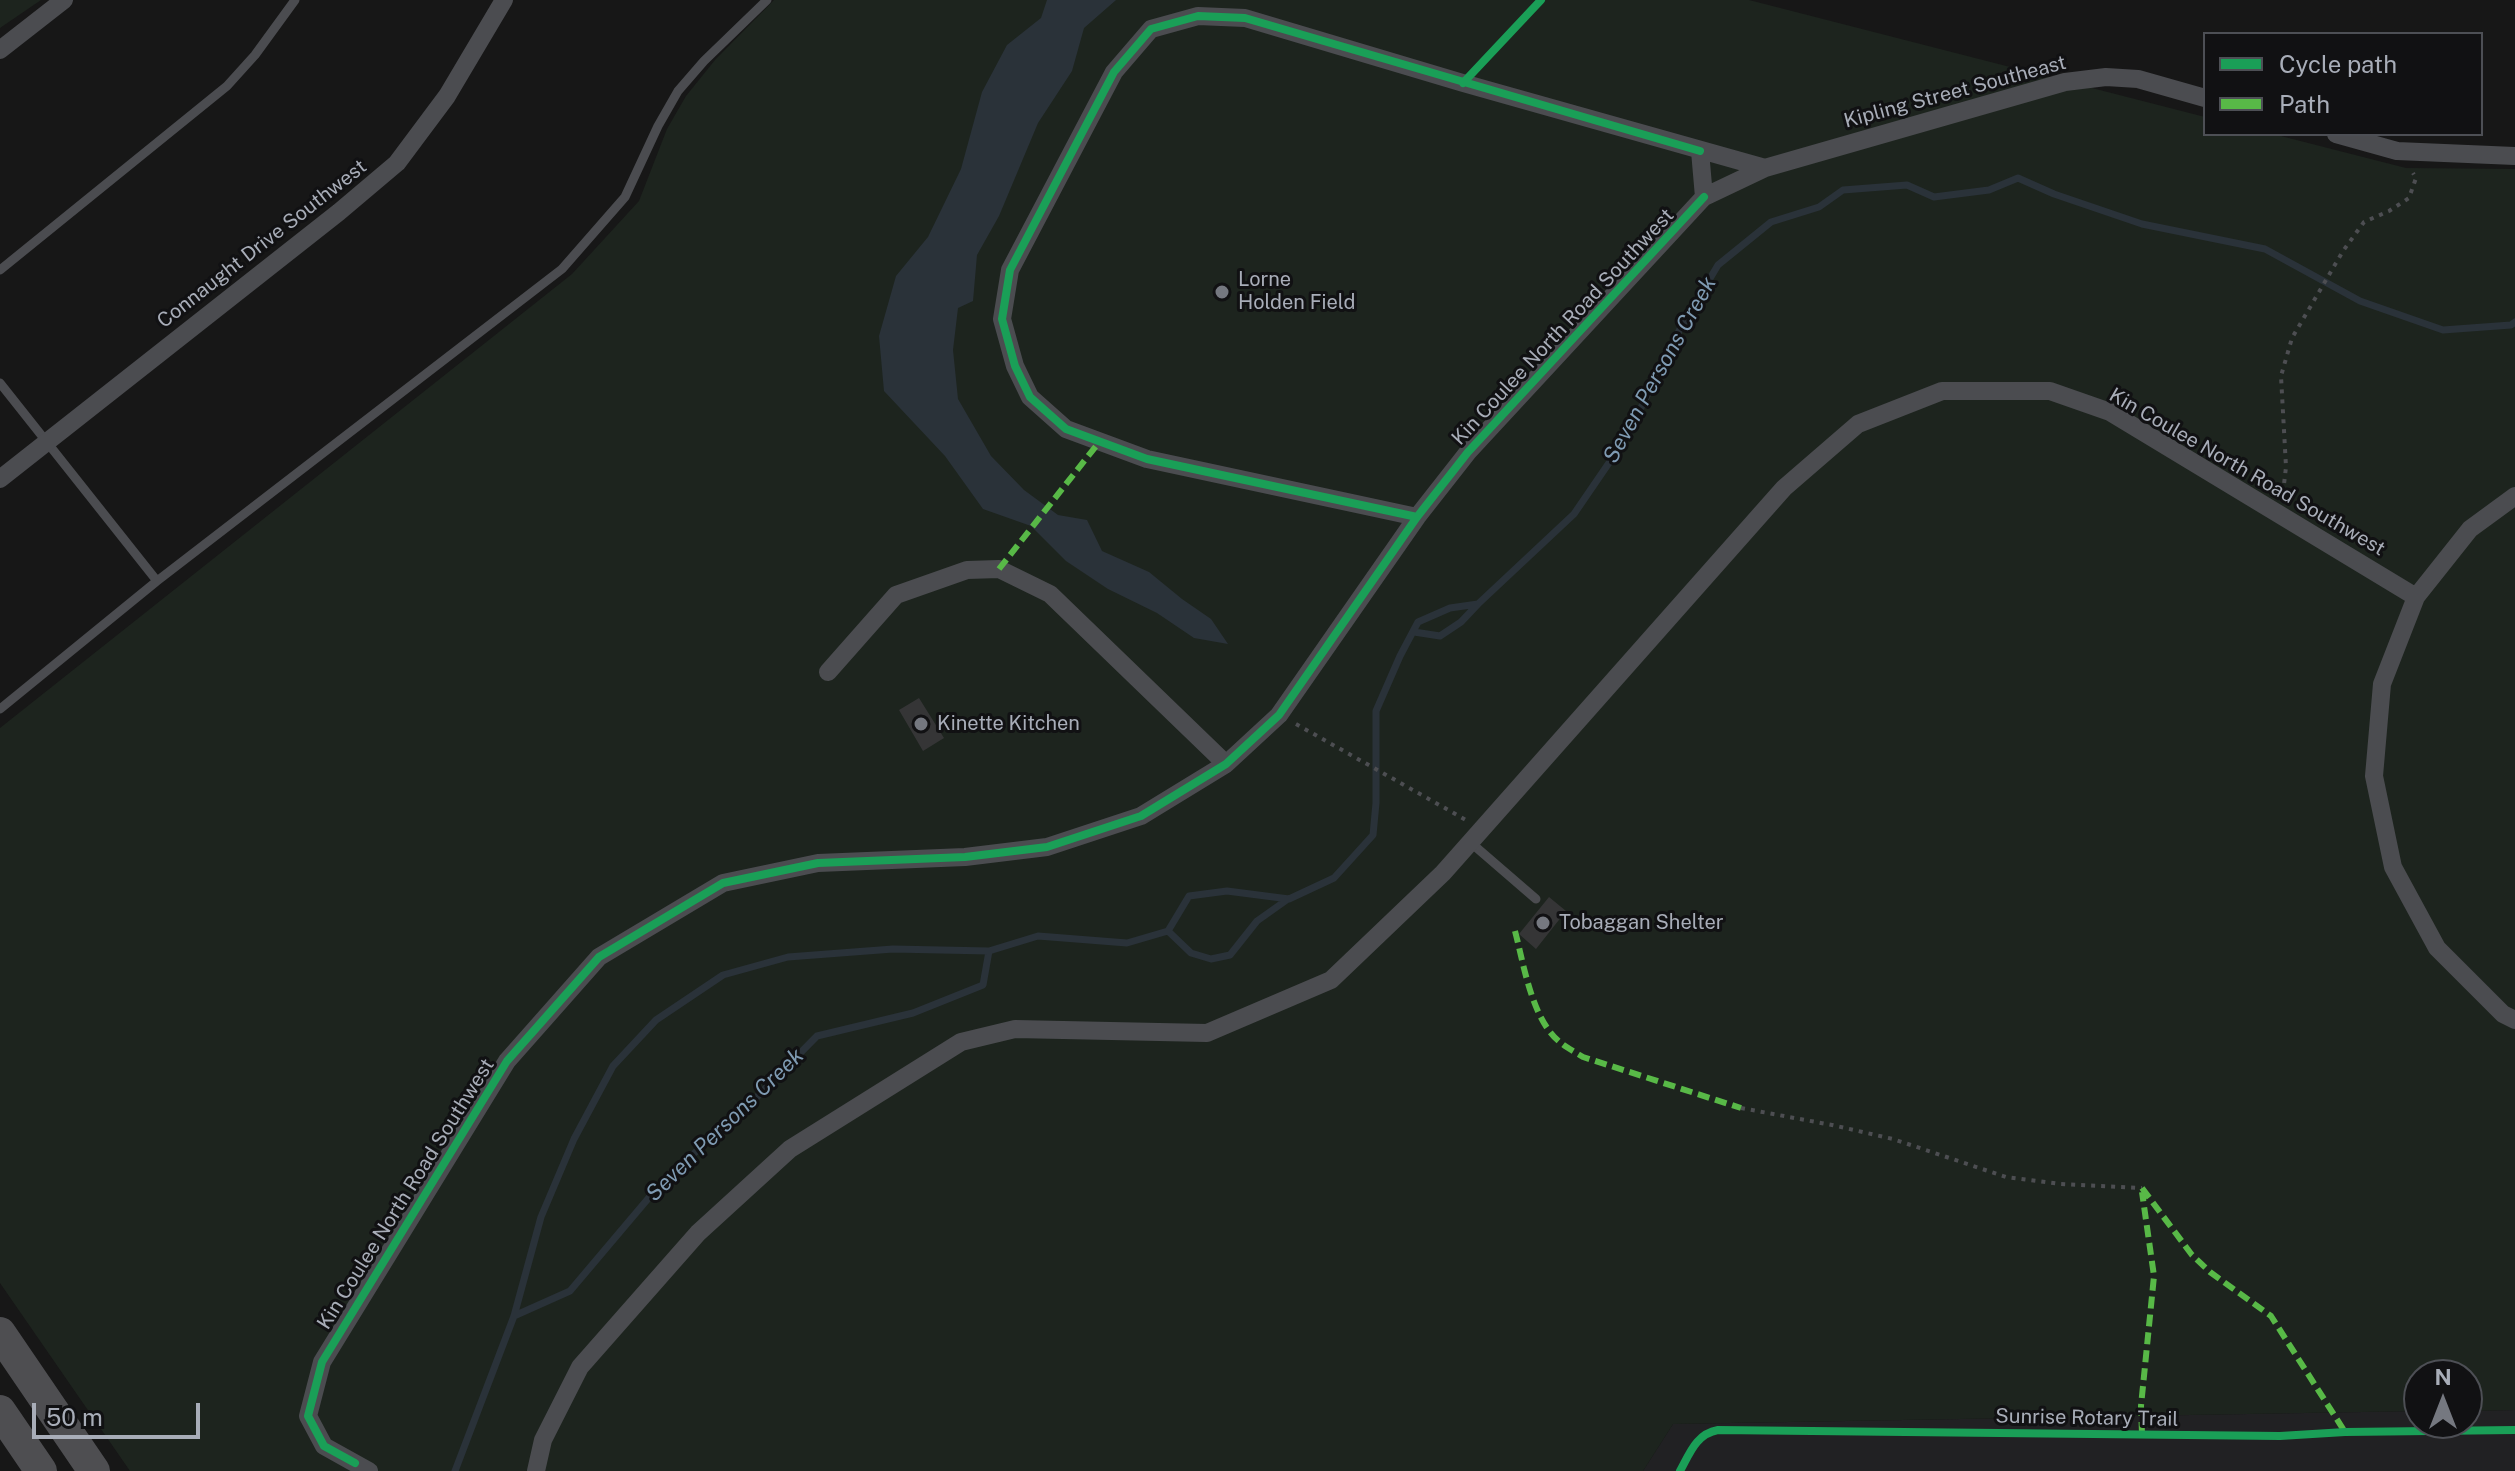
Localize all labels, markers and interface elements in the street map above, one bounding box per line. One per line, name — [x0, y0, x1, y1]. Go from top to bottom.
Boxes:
legend — [2203, 32, 2483, 136]
text: Cycle path — [2279, 50, 2397, 78]
street label: Kipling Street Southeast — [1841, 51, 2069, 133]
text: Path — [2279, 90, 2330, 118]
street label: Connaught Drive Southwest — [152, 155, 372, 333]
street label: Kin Coulee North Road Southwest — [1447, 204, 1679, 450]
place label: Lorne Holden Field — [1238, 268, 1355, 315]
water label: Seven Persons Creek — [1598, 272, 1722, 468]
marker: Lorne Holden Field — [1213, 283, 1231, 301]
street label: Kin Coulee North Road Southwest — [2105, 383, 2389, 561]
place label: Kinette Kitchen — [937, 712, 1080, 736]
marker: Kinette Kitchen — [912, 715, 930, 733]
place label: Tobaggan Shelter — [1559, 911, 1724, 935]
marker: Tobaggan Shelter — [1534, 914, 1552, 932]
water label: Seven Persons Creek — [641, 1043, 809, 1207]
street label: Kin Coulee North Road Southwest — [312, 1054, 500, 1334]
north arrow — [2403, 1359, 2483, 1439]
text: N — [2434, 1364, 2452, 1390]
scale bar — [36, 1387, 204, 1437]
text: 50 m — [46, 1403, 103, 1431]
street label: Sunrise Rotary Trail — [1995, 1404, 2179, 1432]

